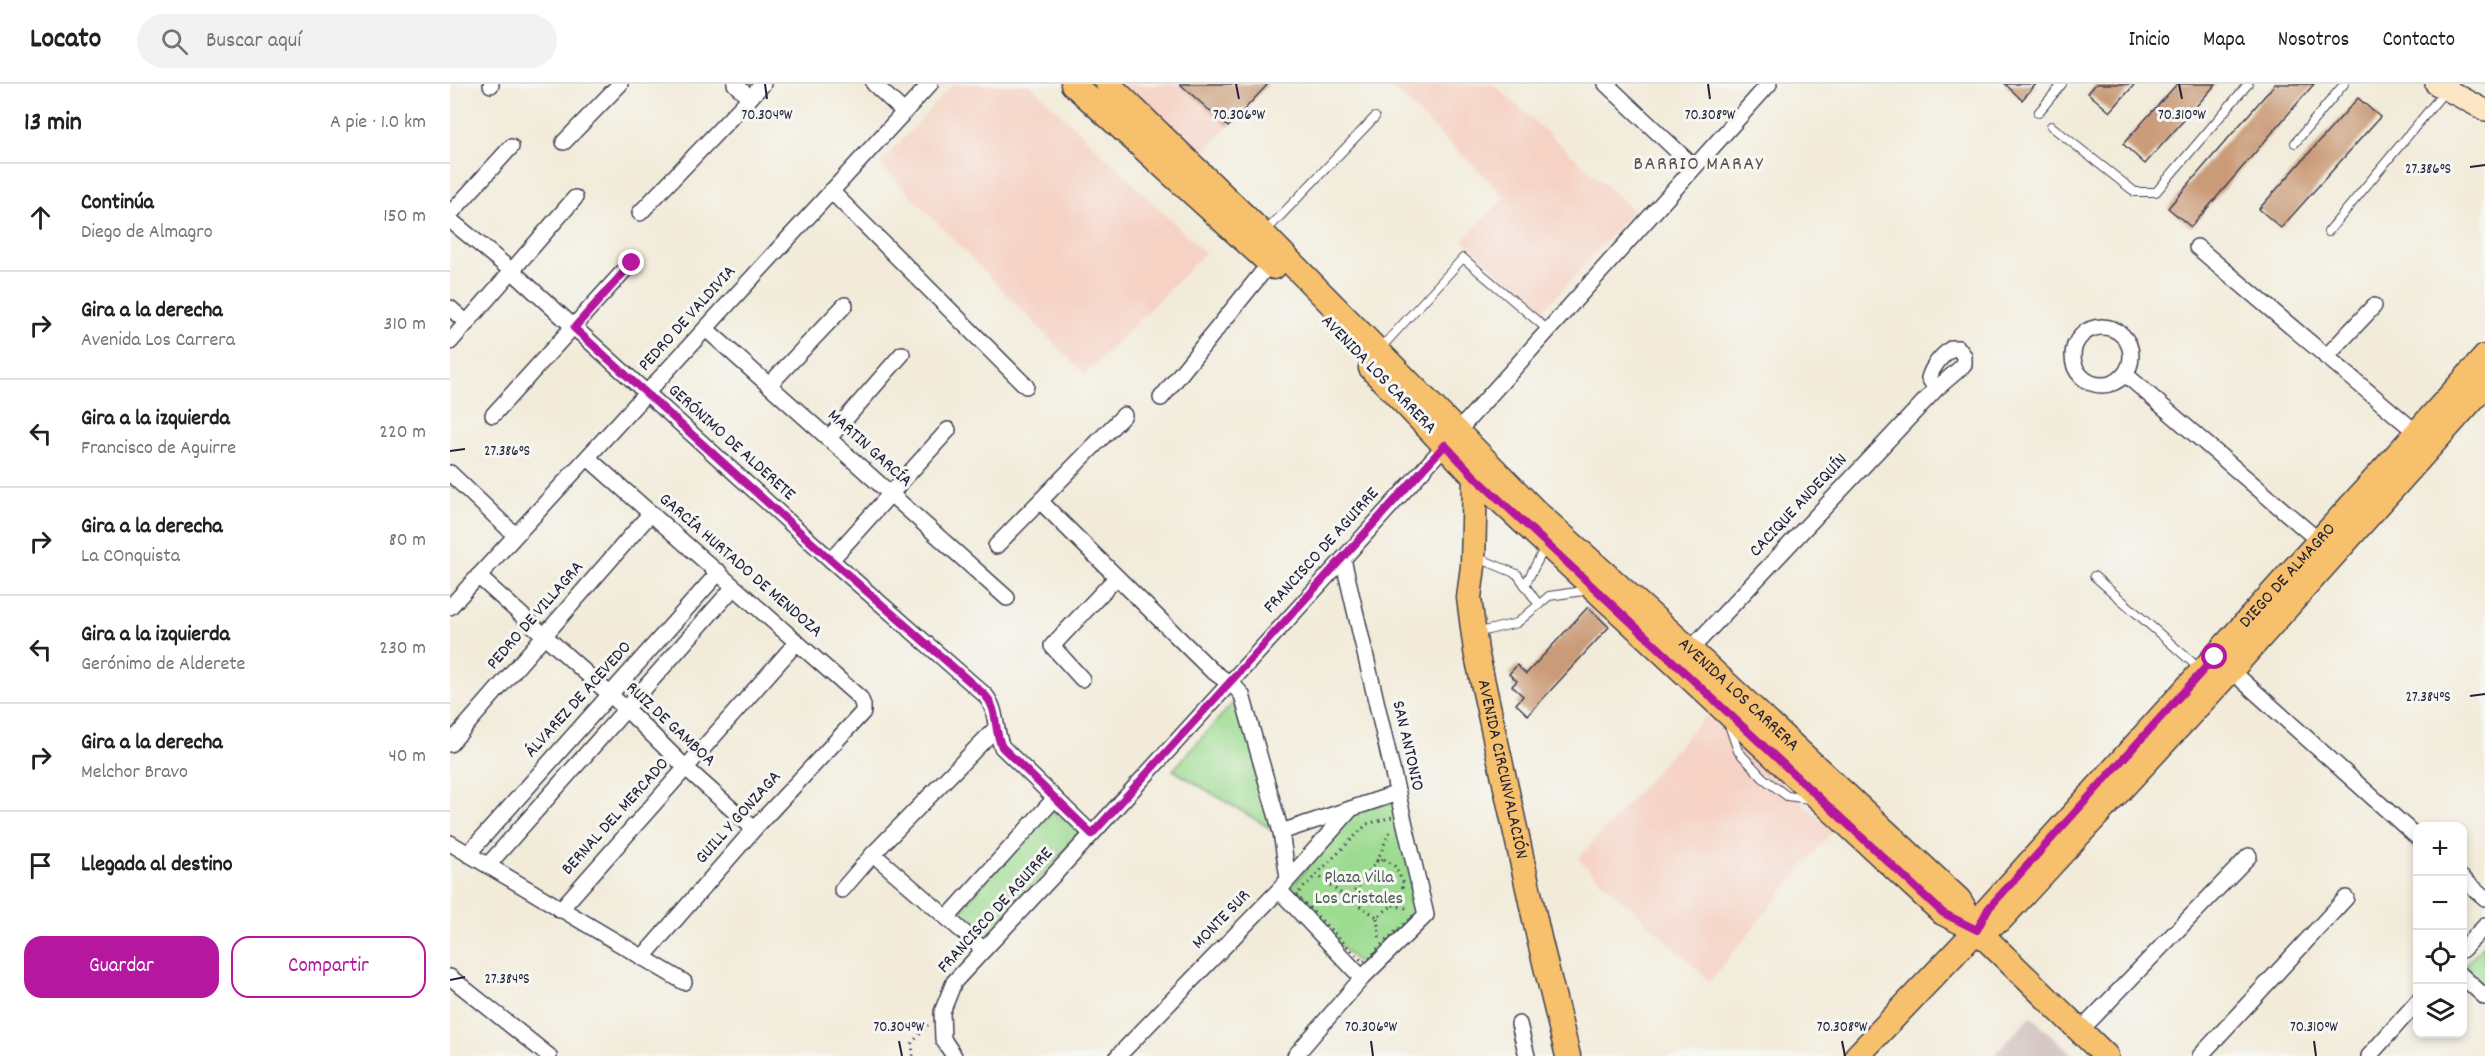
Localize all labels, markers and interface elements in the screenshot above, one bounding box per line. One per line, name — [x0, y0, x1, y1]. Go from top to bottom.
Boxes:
search box — [137, 14, 557, 68]
text: Locato — [30, 21, 101, 61]
icon: search — [158, 25, 191, 58]
text: Buscar aquí — [206, 26, 301, 57]
text: Inicio — [2128, 26, 2170, 56]
text: Mapa — [2203, 26, 2245, 56]
text: Nosotros — [2278, 26, 2349, 56]
text: Contacto — [2382, 26, 2455, 56]
text: 13 min — [24, 105, 82, 142]
text: 70.304°W — [742, 105, 793, 127]
text: 70.306°W — [1213, 105, 1265, 127]
text: 70.308°W — [1685, 105, 1736, 127]
text: 70.310°W — [2158, 105, 2206, 127]
text: A pie · 1.0 km — [330, 109, 426, 137]
district label: BARRIO MARAY — [1634, 151, 1764, 179]
text: 27.386°S — [2405, 159, 2451, 181]
text: Continúa — [81, 188, 154, 219]
icon: ahead — [24, 201, 57, 234]
text: 150 m — [383, 203, 426, 231]
text: Diego de Almagro — [81, 219, 213, 247]
route end — [618, 249, 644, 275]
street label: PEDRO DE VALDIVIA — [633, 260, 743, 378]
text: Gira a la derecha — [81, 296, 223, 327]
icon: right — [24, 309, 57, 342]
street label: AVENIDA LOS CARRERA — [1314, 310, 1442, 440]
text: 310 m — [384, 311, 426, 339]
text: Avenida Los Carrera — [81, 327, 235, 355]
street label: GERÓNIMO DE ALDERETE — [662, 379, 800, 507]
text: Gira a la izquierda — [81, 404, 230, 435]
street label: MARTIN GARCÍA — [821, 404, 917, 494]
icon: left — [24, 417, 57, 450]
text: 220 m — [379, 419, 426, 447]
text: Francisco de Aguirre — [81, 435, 236, 463]
text: 27.386°S — [484, 441, 530, 463]
street label: CACIQUE ANDEQUÍN — [1744, 448, 1854, 564]
street label: FRANCISCO DE AGUIRRE — [1259, 483, 1385, 619]
street label: GARCÍA HURTADO DE MENDOZA — [653, 488, 827, 644]
text: Gira a la derecha — [81, 512, 223, 543]
street label: DIEGO DE ALMAGRO — [2234, 518, 2342, 634]
icon: right — [24, 525, 57, 558]
text: 80 m — [389, 527, 426, 555]
text: La COnquista — [81, 543, 180, 571]
street label: PEDRO DE VILLAGRA — [482, 556, 590, 676]
text: Gira a la izquierda — [81, 620, 230, 651]
street label: AVENIDA LOS CARRERA — [1672, 632, 1805, 758]
icon: left — [24, 633, 57, 666]
text: 230 m — [379, 635, 426, 663]
street label: ÁLVAREZ DE ACEVEDO — [520, 636, 638, 764]
route start — [2201, 643, 2227, 669]
text: Gerónimo de Alderete — [81, 651, 245, 679]
street label: RUIZ DE GAMBOA — [619, 677, 721, 773]
street label: AVENIDA CIRCUNVALACIÓN — [1470, 677, 1534, 862]
text: 27.384°S — [2405, 687, 2451, 709]
street label: SAN ANTONIO — [1384, 698, 1430, 794]
text: Gira a la derecha — [81, 728, 223, 759]
icon: right — [24, 741, 57, 774]
text: 40 m — [388, 743, 426, 771]
street label: BERNAL DEL MERCADO — [556, 753, 676, 881]
text: Melchor Bravo — [81, 759, 188, 787]
street label: GUILL Y GONZAGA — [690, 766, 788, 870]
map controls — [2413, 822, 2467, 1038]
button: + — [2413, 822, 2467, 876]
street label: FRANCISCO DE AGUIRRE — [933, 843, 1059, 979]
icon: arrive — [24, 849, 57, 882]
text: Llegada al destino — [81, 850, 233, 881]
park label: Plaza Villa Los Cristales — [1315, 866, 1403, 912]
button: − — [2413, 876, 2467, 930]
street label: MONTE SUR — [1187, 884, 1257, 956]
button: locate — [2413, 930, 2467, 984]
button: Guardar — [24, 936, 219, 998]
button: Compartir — [231, 936, 426, 998]
text: 27.384°S — [484, 969, 530, 991]
button: layers — [2413, 984, 2467, 1038]
text: 70.304°W — [874, 1017, 925, 1039]
text: 70.306°W — [1345, 1017, 1397, 1039]
text: 70.308°W — [1817, 1017, 1868, 1039]
text: 70.310°W — [2290, 1017, 2338, 1039]

